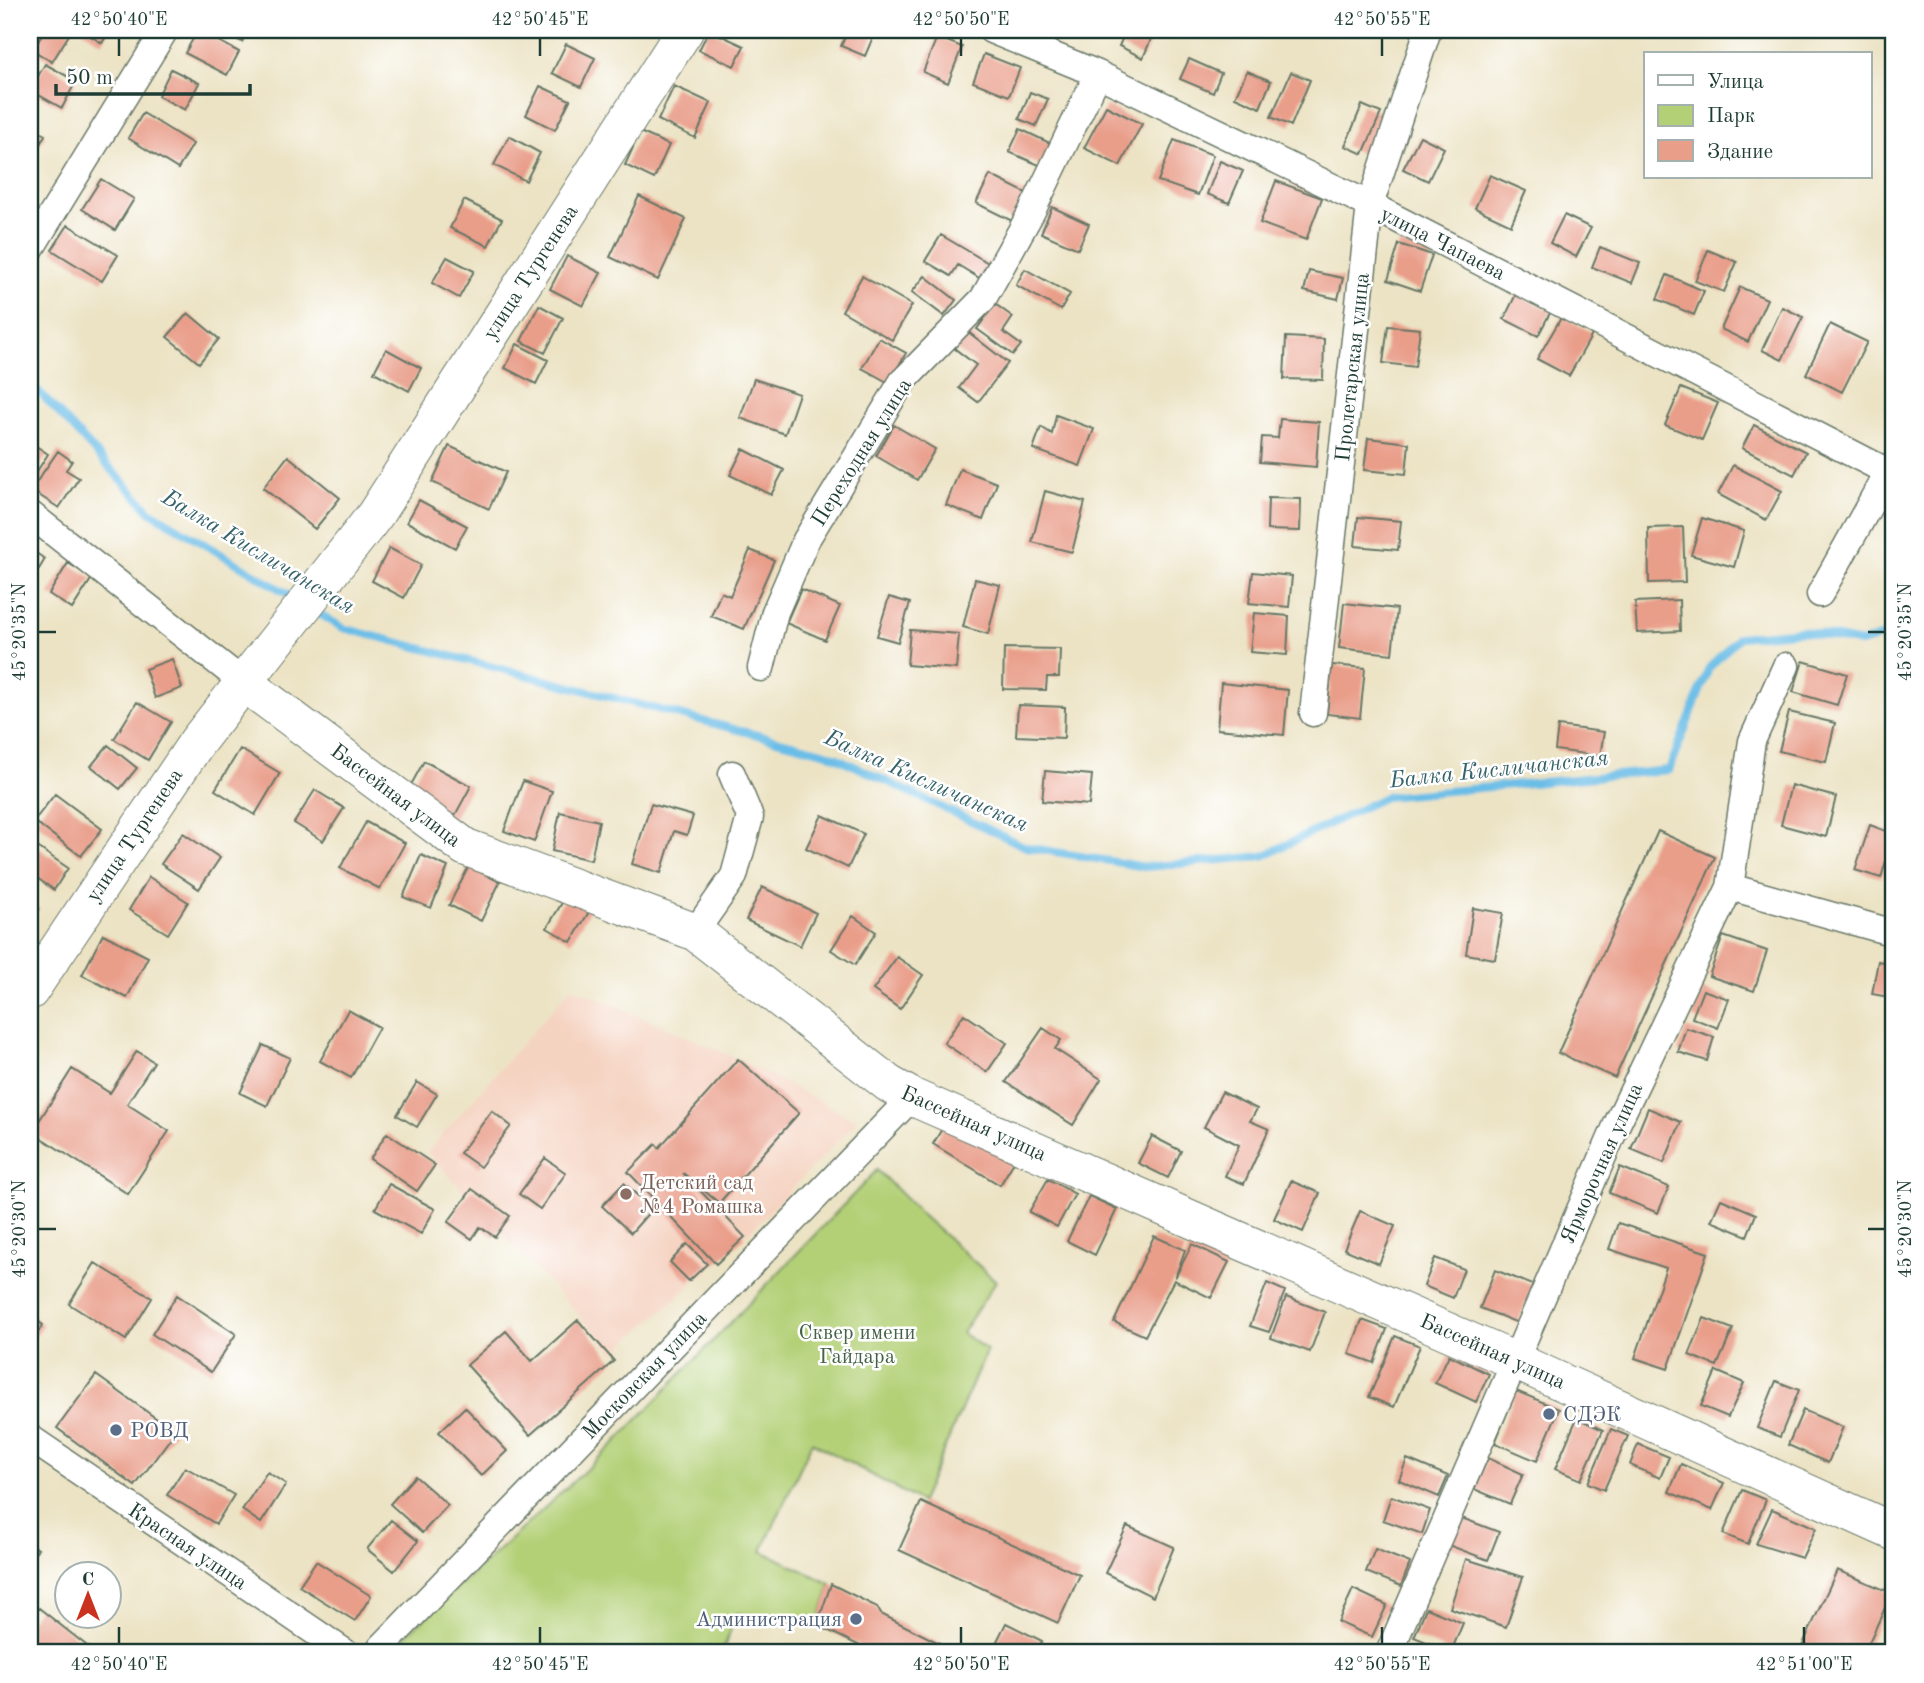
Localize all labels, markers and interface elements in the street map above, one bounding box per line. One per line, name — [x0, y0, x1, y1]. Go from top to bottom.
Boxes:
text: 42°50'40"E — [71, 11, 167, 29]
text: 42°50'45"E — [492, 11, 588, 29]
text: 42°50'50"E — [913, 11, 1009, 29]
text: 42°50'55"E — [1334, 11, 1430, 29]
scale bar — [56, 52, 250, 96]
legend — [1644, 52, 1871, 178]
text: 50 m — [66, 68, 113, 89]
text: Улица — [1707, 72, 1764, 93]
text: Парк — [1707, 106, 1756, 127]
text: Здание — [1707, 142, 1773, 163]
street label: улица Тургенева — [480, 202, 583, 344]
street label: улица Чапаева — [1376, 204, 1508, 285]
street label: Пролетарская улица — [1333, 272, 1374, 463]
street label: Переходная улица — [808, 375, 916, 530]
water label: Балка Кисличанская — [157, 485, 358, 619]
text: 45°20'35"N — [11, 583, 29, 681]
text: 45°20'35"N — [1897, 583, 1915, 681]
water label: Балка Кисличанская — [820, 726, 1032, 837]
street label: Бассейная улица — [326, 741, 464, 852]
water label: Балка Кисличанская — [1388, 747, 1610, 793]
street label: улица Тургенева — [83, 765, 188, 906]
street label: Ярморочная улица — [1558, 1080, 1647, 1247]
street label: Бассейная улица — [897, 1083, 1049, 1166]
place label: Детский сад №4 Ромашка — [640, 1173, 763, 1218]
text: 45°20'30"N — [11, 1180, 29, 1278]
text: 45°20'30"N — [1897, 1180, 1915, 1278]
marker: Детский сад №4 Ромашка — [618, 1186, 634, 1202]
street label: Московская улица — [579, 1308, 711, 1444]
street label: Бассейная улица — [1416, 1311, 1568, 1394]
park label: Сквер имени Гайдара — [799, 1323, 915, 1368]
place label: СДЭК — [1563, 1405, 1621, 1426]
marker: СДЭК — [1541, 1406, 1557, 1422]
place label: РОВД — [130, 1421, 189, 1442]
marker: РОВД — [108, 1422, 124, 1438]
street label: Красная улица — [124, 1500, 250, 1595]
north arrow — [52, 1560, 122, 1630]
text: С — [82, 1571, 94, 1590]
place label: Администрация — [695, 1610, 842, 1631]
marker: Администрация — [848, 1611, 864, 1627]
text: 42°50'40"E — [71, 1656, 167, 1674]
text: 42°50'45"E — [492, 1656, 588, 1674]
text: 42°50'50"E — [913, 1656, 1009, 1674]
text: 42°50'55"E — [1334, 1656, 1430, 1674]
text: 42°51'00"E — [1756, 1656, 1852, 1674]

